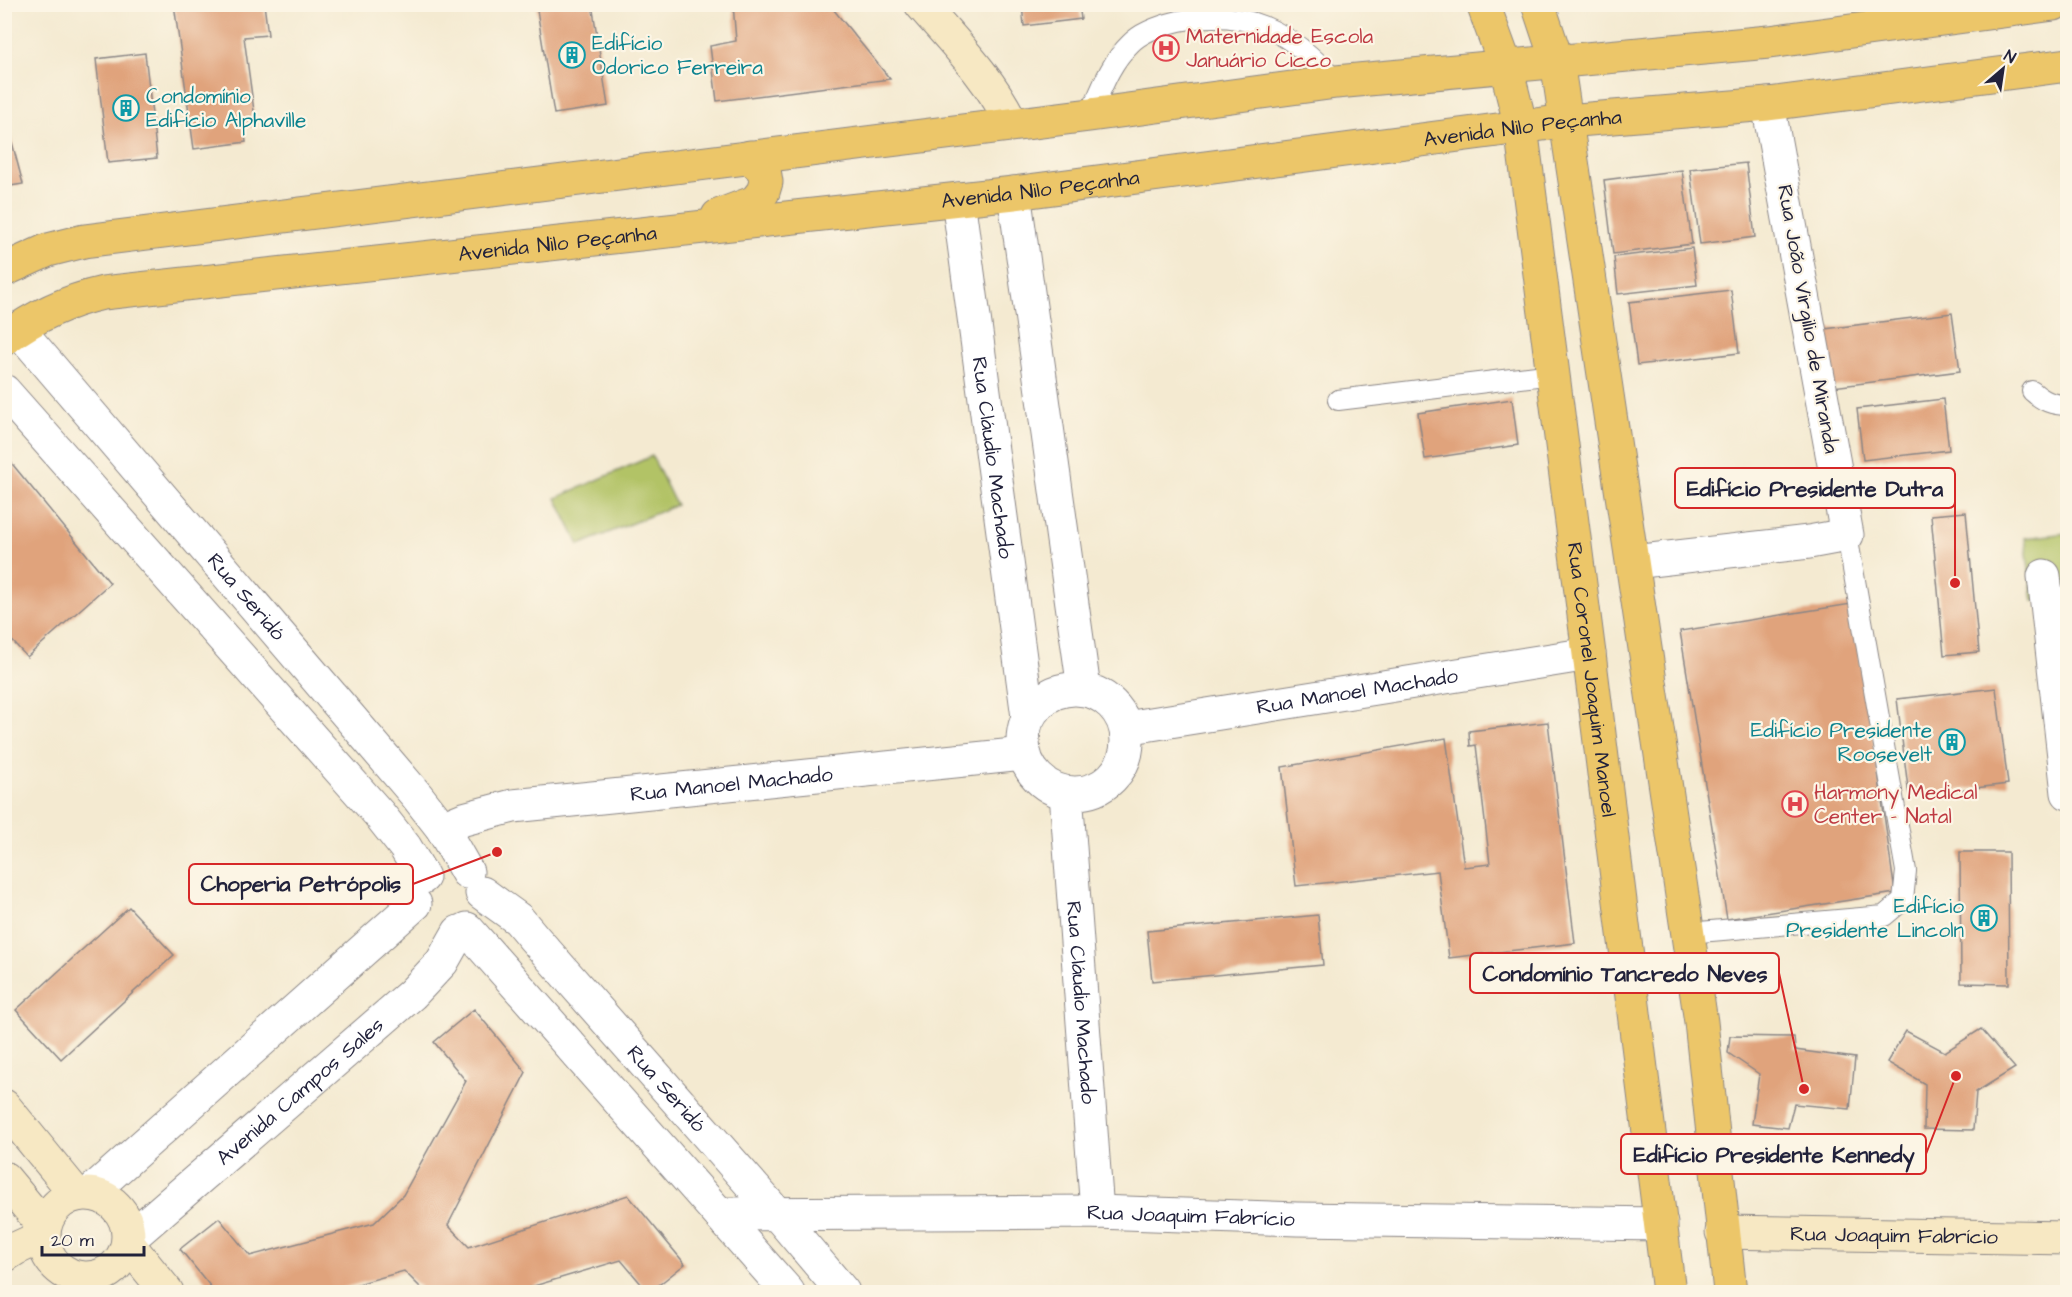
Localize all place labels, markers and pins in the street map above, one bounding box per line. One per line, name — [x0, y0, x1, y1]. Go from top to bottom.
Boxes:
place label: Maternidade Escola Januário Cicco — [1186, 22, 1374, 75]
place label: Edifício Odorico Ferreira — [592, 29, 763, 82]
hospital icon: Maternidade Escola Januário Cicco — [1151, 33, 1181, 63]
building icon: Edifício Odorico Ferreira — [557, 40, 587, 70]
place label: Condomínio Edifício Alphaville — [146, 82, 306, 136]
building icon: Condomínio Edifício Alphaville — [111, 93, 141, 123]
callout: Edifício Presidente Dutra — [1675, 468, 1955, 508]
place label: Edifício Presidente Roosevelt — [1751, 716, 1933, 769]
building icon: Edifício Presidente Roosevelt — [1937, 727, 1967, 757]
place label: Harmony Medical Center - Natal — [1814, 778, 1978, 831]
hospital icon: Harmony Medical Center - Natal — [1780, 789, 1810, 819]
callout: Choperia Petrópolis — [189, 864, 413, 904]
place label: Edifício Presidente Lincoln — [1786, 892, 1964, 945]
building icon: Edifício Presidente Lincoln — [1969, 903, 1999, 933]
callout: Condomínio Tancredo Neves — [1470, 953, 1779, 993]
callout: Edifício Presidente Kennedy — [1621, 1134, 1926, 1174]

